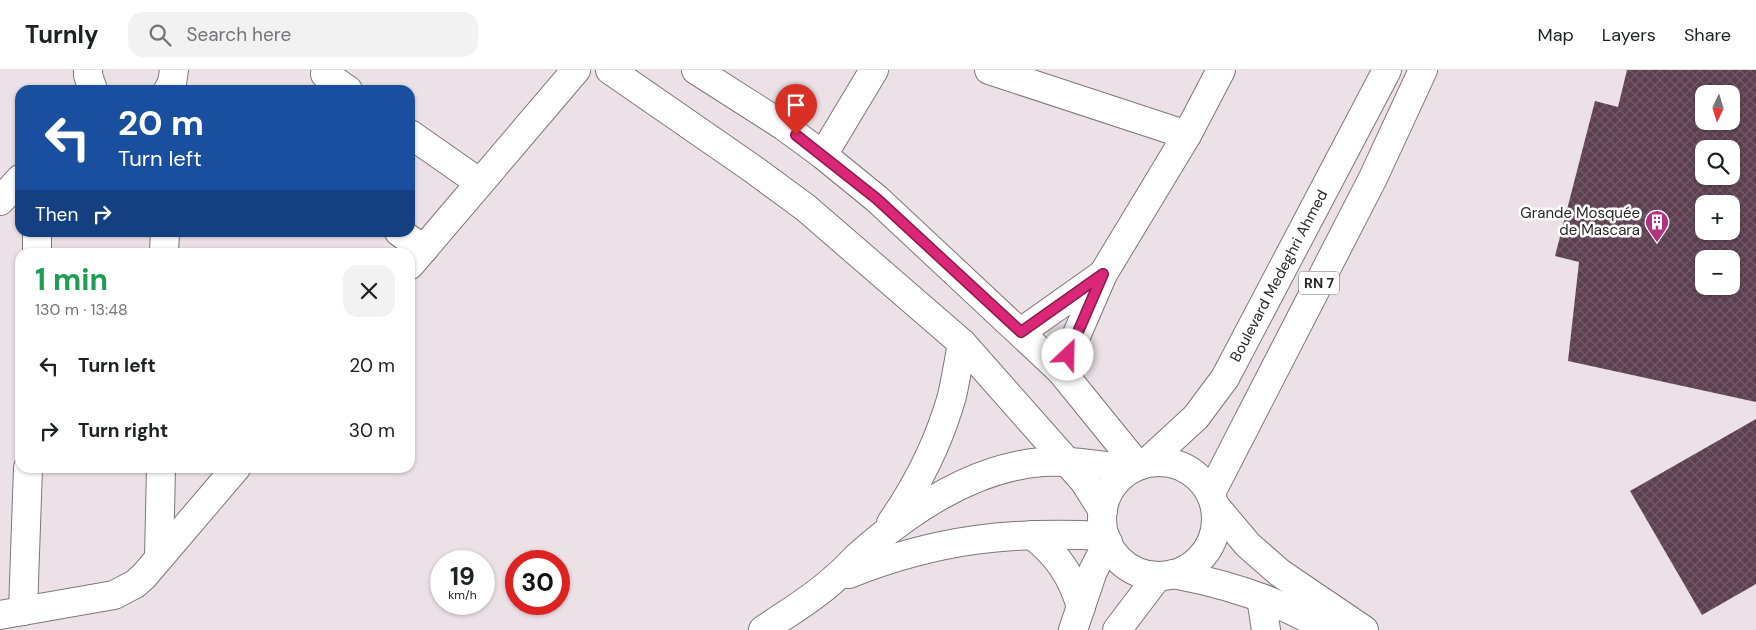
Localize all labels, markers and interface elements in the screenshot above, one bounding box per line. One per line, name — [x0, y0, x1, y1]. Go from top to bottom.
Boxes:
search box — [128, 12, 478, 57]
text: Turnly — [25, 19, 98, 50]
icon: search — [146, 21, 174, 49]
text: Search here — [186, 22, 291, 47]
text: Map — [1538, 23, 1574, 47]
text: Layers — [1602, 23, 1656, 47]
text: Share — [1684, 23, 1731, 47]
pin — [775, 84, 817, 135]
north arrow — [1695, 85, 1740, 130]
map controls — [1695, 85, 1740, 295]
icon: arrive — [782, 91, 810, 119]
text: 20 m — [118, 100, 204, 146]
icon: left — [35, 105, 100, 170]
button: search — [1695, 140, 1740, 185]
text: Turn left — [118, 144, 202, 173]
street label: Boulevard Medeghri Ahmed — [1225, 186, 1332, 365]
button: + — [1695, 195, 1740, 240]
icon: right — [88, 200, 116, 228]
text: Then — [35, 202, 78, 227]
place label: Grande Mosquée de Mascara — [1520, 203, 1640, 240]
building icon: Grande Mosquée de Mascara — [1644, 209, 1670, 243]
button: − — [1695, 250, 1740, 295]
text: 1 min — [35, 260, 108, 299]
button: close — [343, 265, 395, 317]
road number: RN 7 — [1299, 272, 1339, 294]
text: 130 m · 13:48 — [35, 299, 128, 320]
position arrow — [1041, 328, 1093, 380]
icon: left — [35, 352, 63, 380]
text: Turn left — [78, 353, 156, 378]
text: 20 m — [349, 353, 395, 378]
icon: right — [35, 417, 63, 445]
text: Turn right — [78, 418, 168, 443]
text: 30 m — [349, 418, 395, 443]
speed limit sign: 30 — [505, 550, 570, 615]
text: 19 — [450, 560, 475, 593]
text: km/h — [448, 587, 477, 603]

